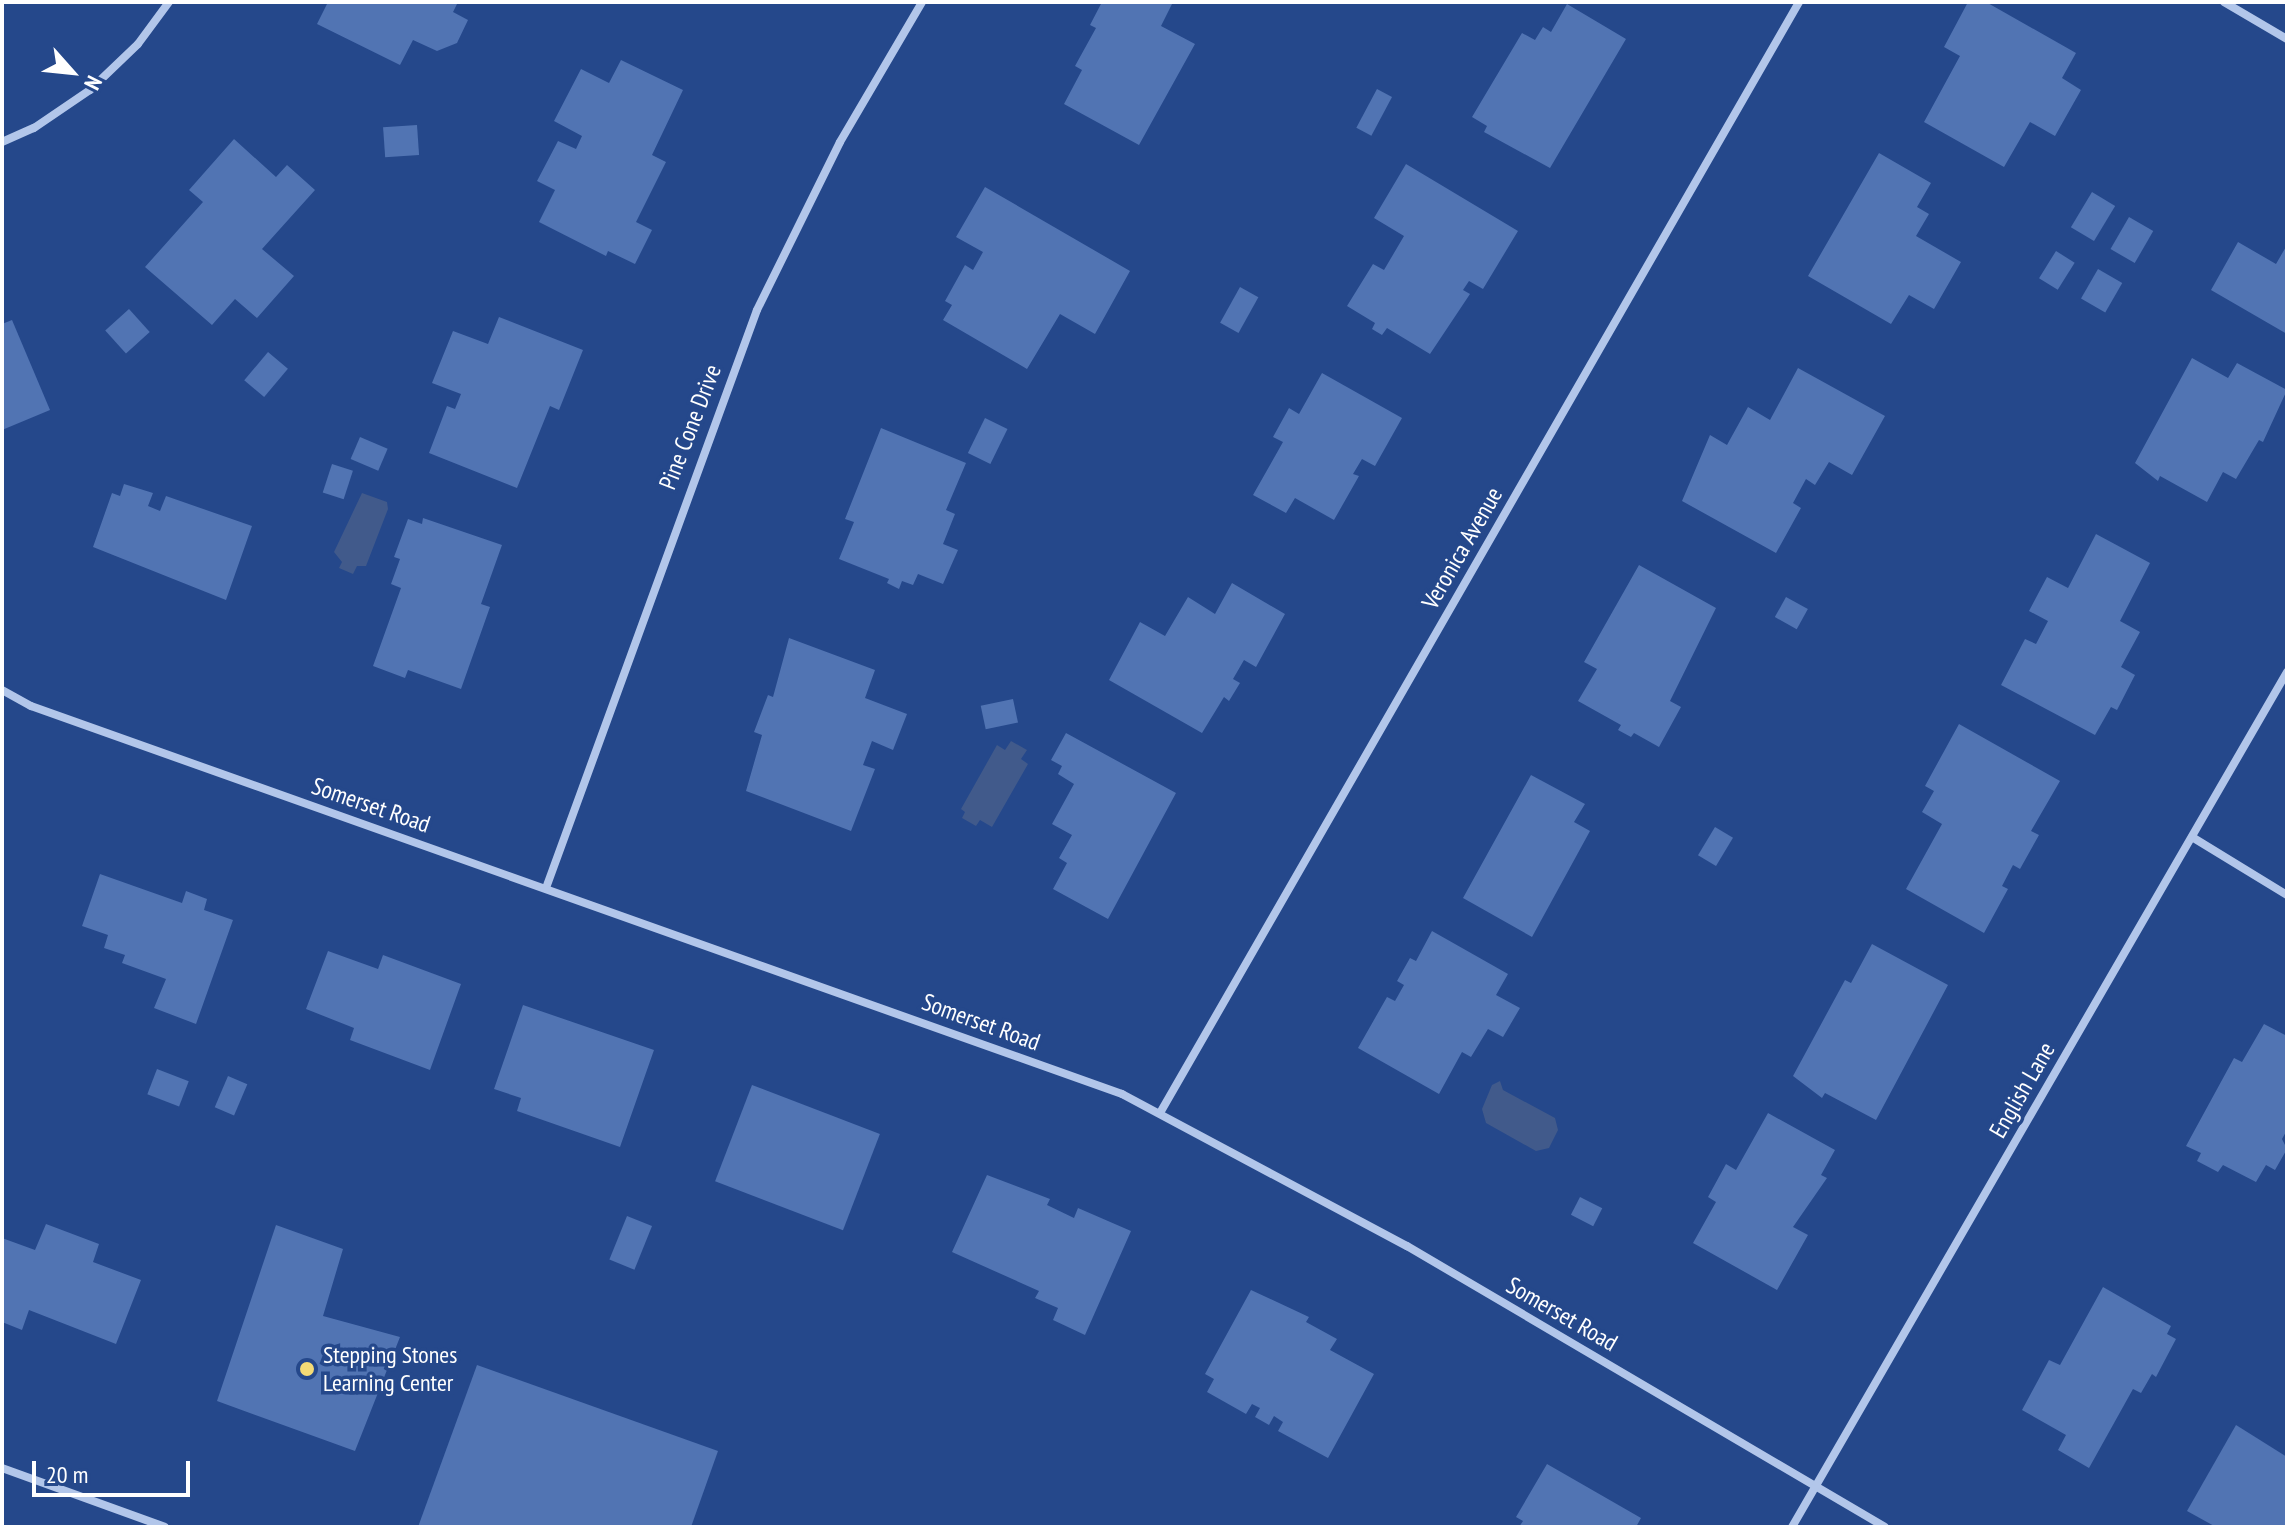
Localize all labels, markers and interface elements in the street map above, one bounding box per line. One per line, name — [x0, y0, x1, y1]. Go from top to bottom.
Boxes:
north arrow — [32, 32, 112, 112]
text: N — [78, 71, 109, 95]
street label: Pine Cone Drive — [653, 361, 727, 493]
street label: Veronica Avenue — [1415, 482, 1509, 614]
street label: Somerset Road — [308, 771, 434, 839]
street label: Somerset Road — [918, 987, 1044, 1057]
street label: English Lane — [1983, 1037, 2061, 1143]
street label: Somerset Road — [1501, 1271, 1623, 1357]
place label: Stepping Stones Learning Center — [323, 1341, 457, 1397]
marker: Stepping Stones Learning Center — [298, 1360, 316, 1378]
scale bar — [36, 1445, 194, 1495]
text: 20 m — [46, 1459, 88, 1490]

